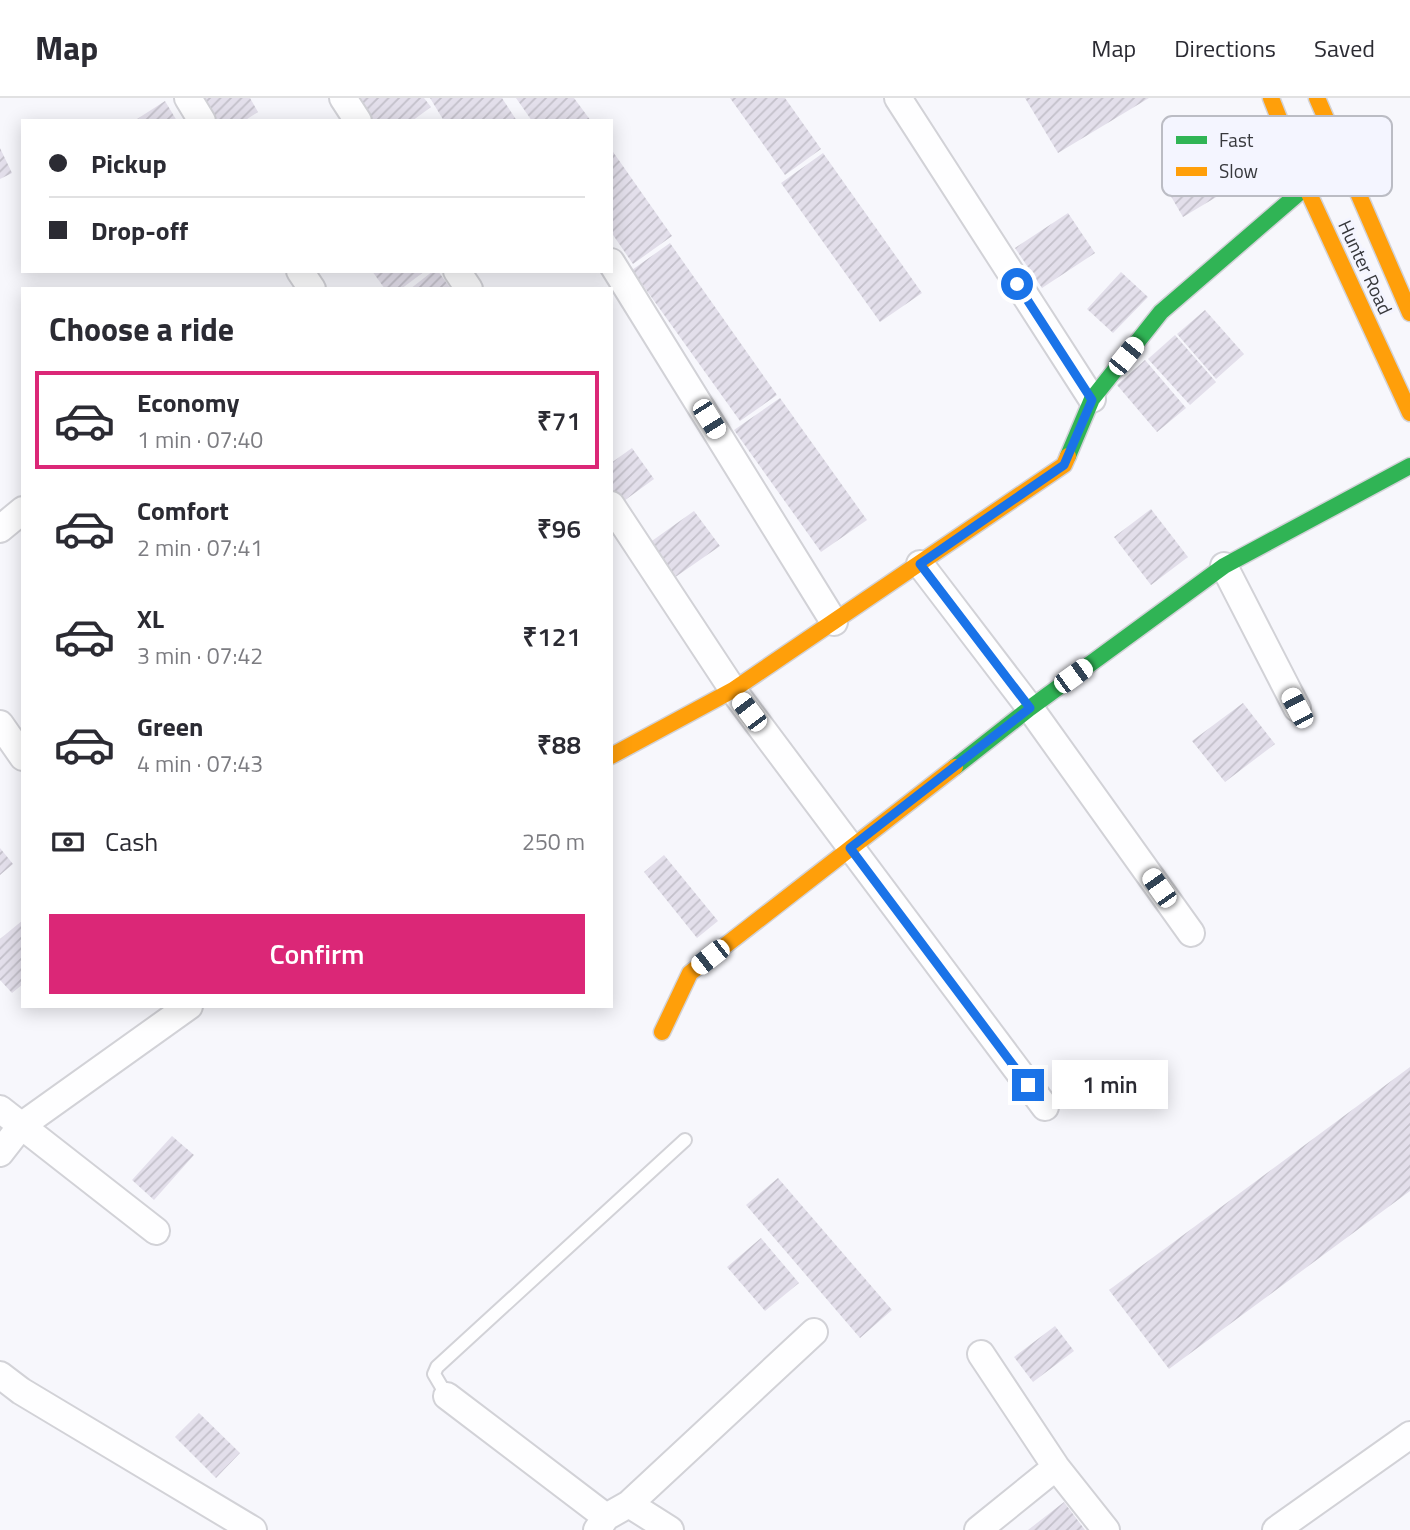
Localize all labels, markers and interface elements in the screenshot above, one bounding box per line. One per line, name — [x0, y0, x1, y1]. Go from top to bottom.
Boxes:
text: Map — [35, 23, 98, 73]
text: Map — [1091, 30, 1136, 66]
text: Directions — [1174, 30, 1276, 66]
text: Saved — [1314, 30, 1375, 66]
legend — [1162, 116, 1392, 196]
text: Fast — [1219, 125, 1254, 154]
text: Pickup — [91, 144, 167, 183]
text: Slow — [1219, 156, 1258, 185]
text: Drop-off — [91, 211, 188, 250]
street label: Hunter Road — [1331, 215, 1401, 319]
route start — [1001, 268, 1033, 300]
text: Choose a ride — [49, 305, 234, 353]
car — [1105, 333, 1148, 379]
text: Economy — [137, 383, 239, 422]
icon: car — [53, 389, 116, 452]
car — [689, 396, 730, 442]
text: ₹71 — [537, 401, 581, 440]
text: 1 min · 07:40 — [137, 422, 263, 457]
text: Comfort — [137, 491, 229, 530]
icon: car — [53, 497, 116, 560]
text: ₹96 — [537, 509, 581, 548]
text: 2 min · 07:41 — [137, 530, 263, 565]
text: XL — [137, 599, 164, 638]
icon: car — [53, 605, 116, 668]
text: ₹121 — [522, 617, 581, 656]
text: 3 min · 07:42 — [137, 638, 263, 673]
car — [1050, 655, 1097, 697]
car — [1278, 685, 1317, 731]
car — [728, 689, 771, 735]
text: Green — [137, 707, 203, 746]
icon: car — [53, 713, 116, 776]
text: ₹88 — [537, 725, 581, 764]
text: 4 min · 07:43 — [137, 746, 263, 781]
text: Cash — [105, 822, 158, 861]
icon: cash — [49, 823, 87, 861]
text: 250 m — [522, 824, 585, 859]
car — [1139, 865, 1180, 911]
button: Confirm — [49, 914, 585, 994]
car — [687, 936, 734, 978]
callout: 1 min — [1052, 1060, 1168, 1110]
text: 1 min — [1082, 1067, 1138, 1102]
route end — [1012, 1069, 1044, 1101]

